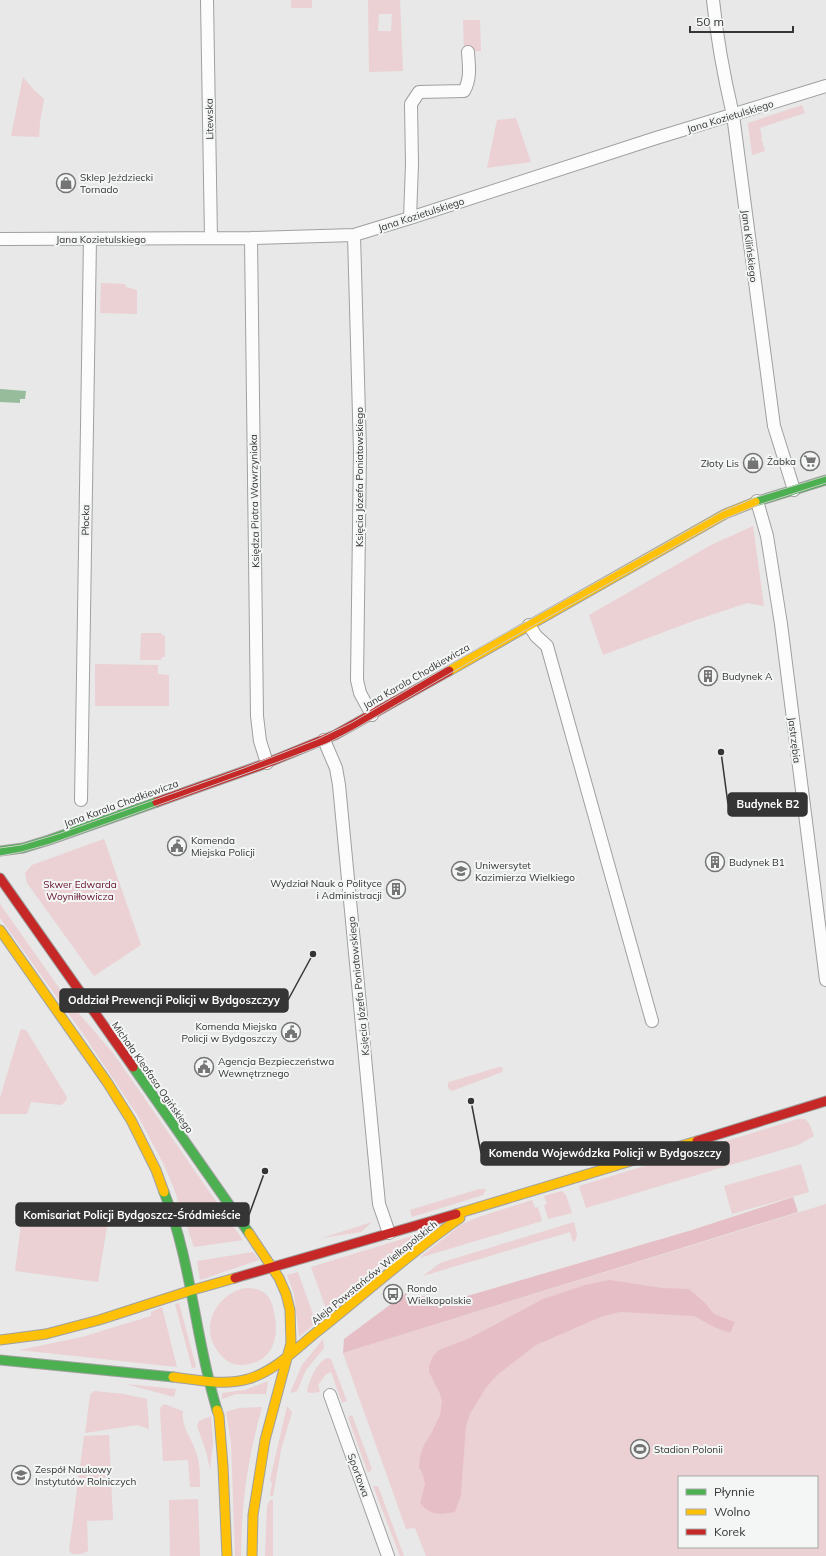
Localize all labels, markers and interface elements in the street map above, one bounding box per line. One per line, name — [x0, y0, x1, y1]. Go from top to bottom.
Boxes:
scale bar — [690, 8, 793, 34]
text: 50 m — [696, 14, 724, 29]
street label: Jana Kozietulskiego — [685, 97, 775, 136]
street label: Litewska — [203, 98, 216, 140]
place label: Sklep Jeździecki Tornado — [80, 171, 153, 196]
shop icon: Sklep Jeździecki Tornado — [55, 172, 77, 194]
street label: Jana Kozietulskiego — [376, 194, 466, 235]
street label: Jana Kilińskiego — [739, 209, 760, 283]
street label: Jana Kozietulskiego — [56, 233, 146, 246]
street label: Księcia Józefa Poniatowskiego — [353, 407, 366, 547]
street label: Księdza Piotra Wawrzyniaka — [247, 434, 262, 568]
supermarket icon: Żabka — [799, 450, 821, 472]
shop icon: Złoty Lis — [742, 452, 764, 474]
place label: Żabka — [767, 455, 796, 468]
place label: Złoty Lis — [701, 457, 739, 470]
street label: Płocka — [79, 505, 92, 535]
street label: Jana Karola Chodkiewicza — [361, 641, 472, 712]
building icon: Budynek A — [697, 665, 719, 687]
place label: Budynek A — [722, 670, 773, 683]
street label: Jastrzębia — [785, 716, 804, 764]
street label: Jana Karola Chodkiewicza — [62, 777, 180, 830]
callout: Budynek B2 — [728, 793, 807, 816]
text: Budynek B2 — [737, 797, 800, 811]
place label: Komenda Miejska Policji — [191, 834, 255, 859]
public building icon: Komenda Miejska Policji — [166, 835, 188, 857]
building icon: Budynek B1 — [704, 851, 726, 873]
place label: Budynek B1 — [729, 856, 785, 869]
place label: Uniwersytet Kazimierza Wielkiego — [475, 859, 575, 884]
school or university icon: Uniwersytet Kazimierza Wielkiego — [450, 860, 472, 882]
place label: Wydział Nauk o Polityce i Administracji — [270, 877, 382, 902]
park label: Skwer Edwarda Woyniłłowicza — [43, 878, 117, 903]
building icon: Wydział Nauk o Polityce i Administracji — [385, 878, 407, 900]
street label: Księcia Józefa Poniatowskiego — [345, 915, 372, 1056]
callout: Oddział Prewencji Policji w Bydgoszczyy — [60, 989, 288, 1012]
text: Oddział Prewencji Policji w Bydgoszczyy — [68, 993, 280, 1007]
street label: Michała Kleofasa Ogińskiego — [109, 1019, 196, 1136]
place label: Komenda Miejska Policji w Bydgoszczy — [181, 1020, 278, 1045]
public building icon: Komenda Miejska Policji w Bydgoszczy — [280, 1021, 302, 1043]
place label: Agencja Bezpieczeństwa Wewnętrznego — [218, 1055, 334, 1080]
public building icon: Agencja Bezpieczeństwa Wewnętrznego — [193, 1056, 215, 1078]
callout: Komenda Wojewódzka Policji w Bydgoszczy — [481, 1142, 729, 1165]
text: Komenda Wojewódzka Policji w Bydgoszczy — [489, 1146, 721, 1160]
callout: Komisariat Policji Bydgoszcz-Śródmieście — [16, 1203, 249, 1226]
text: Komisariat Policji Bydgoszcz-Śródmieście — [23, 1208, 241, 1222]
street label: Aleja Powstańców Wielkopolskich — [309, 1217, 440, 1327]
place label: Rondo Wielkopolskie — [407, 1282, 471, 1307]
bus stop icon: Rondo Wielkopolskie — [382, 1283, 404, 1305]
sports icon: Stadion Polonii — [629, 1438, 651, 1460]
place label: Stadion Polonii — [654, 1443, 723, 1456]
street label: Sportowa — [345, 1452, 372, 1499]
place label: Zespół Naukowy Instytutów Rolniczych — [35, 1463, 136, 1488]
school or university icon: Zespół Naukowy Instytutów Rolniczych — [10, 1464, 32, 1486]
legend — [678, 1476, 818, 1548]
text: Płynnie — [714, 1484, 755, 1499]
text: Wolno — [714, 1504, 750, 1519]
text: Korek — [714, 1524, 746, 1539]

